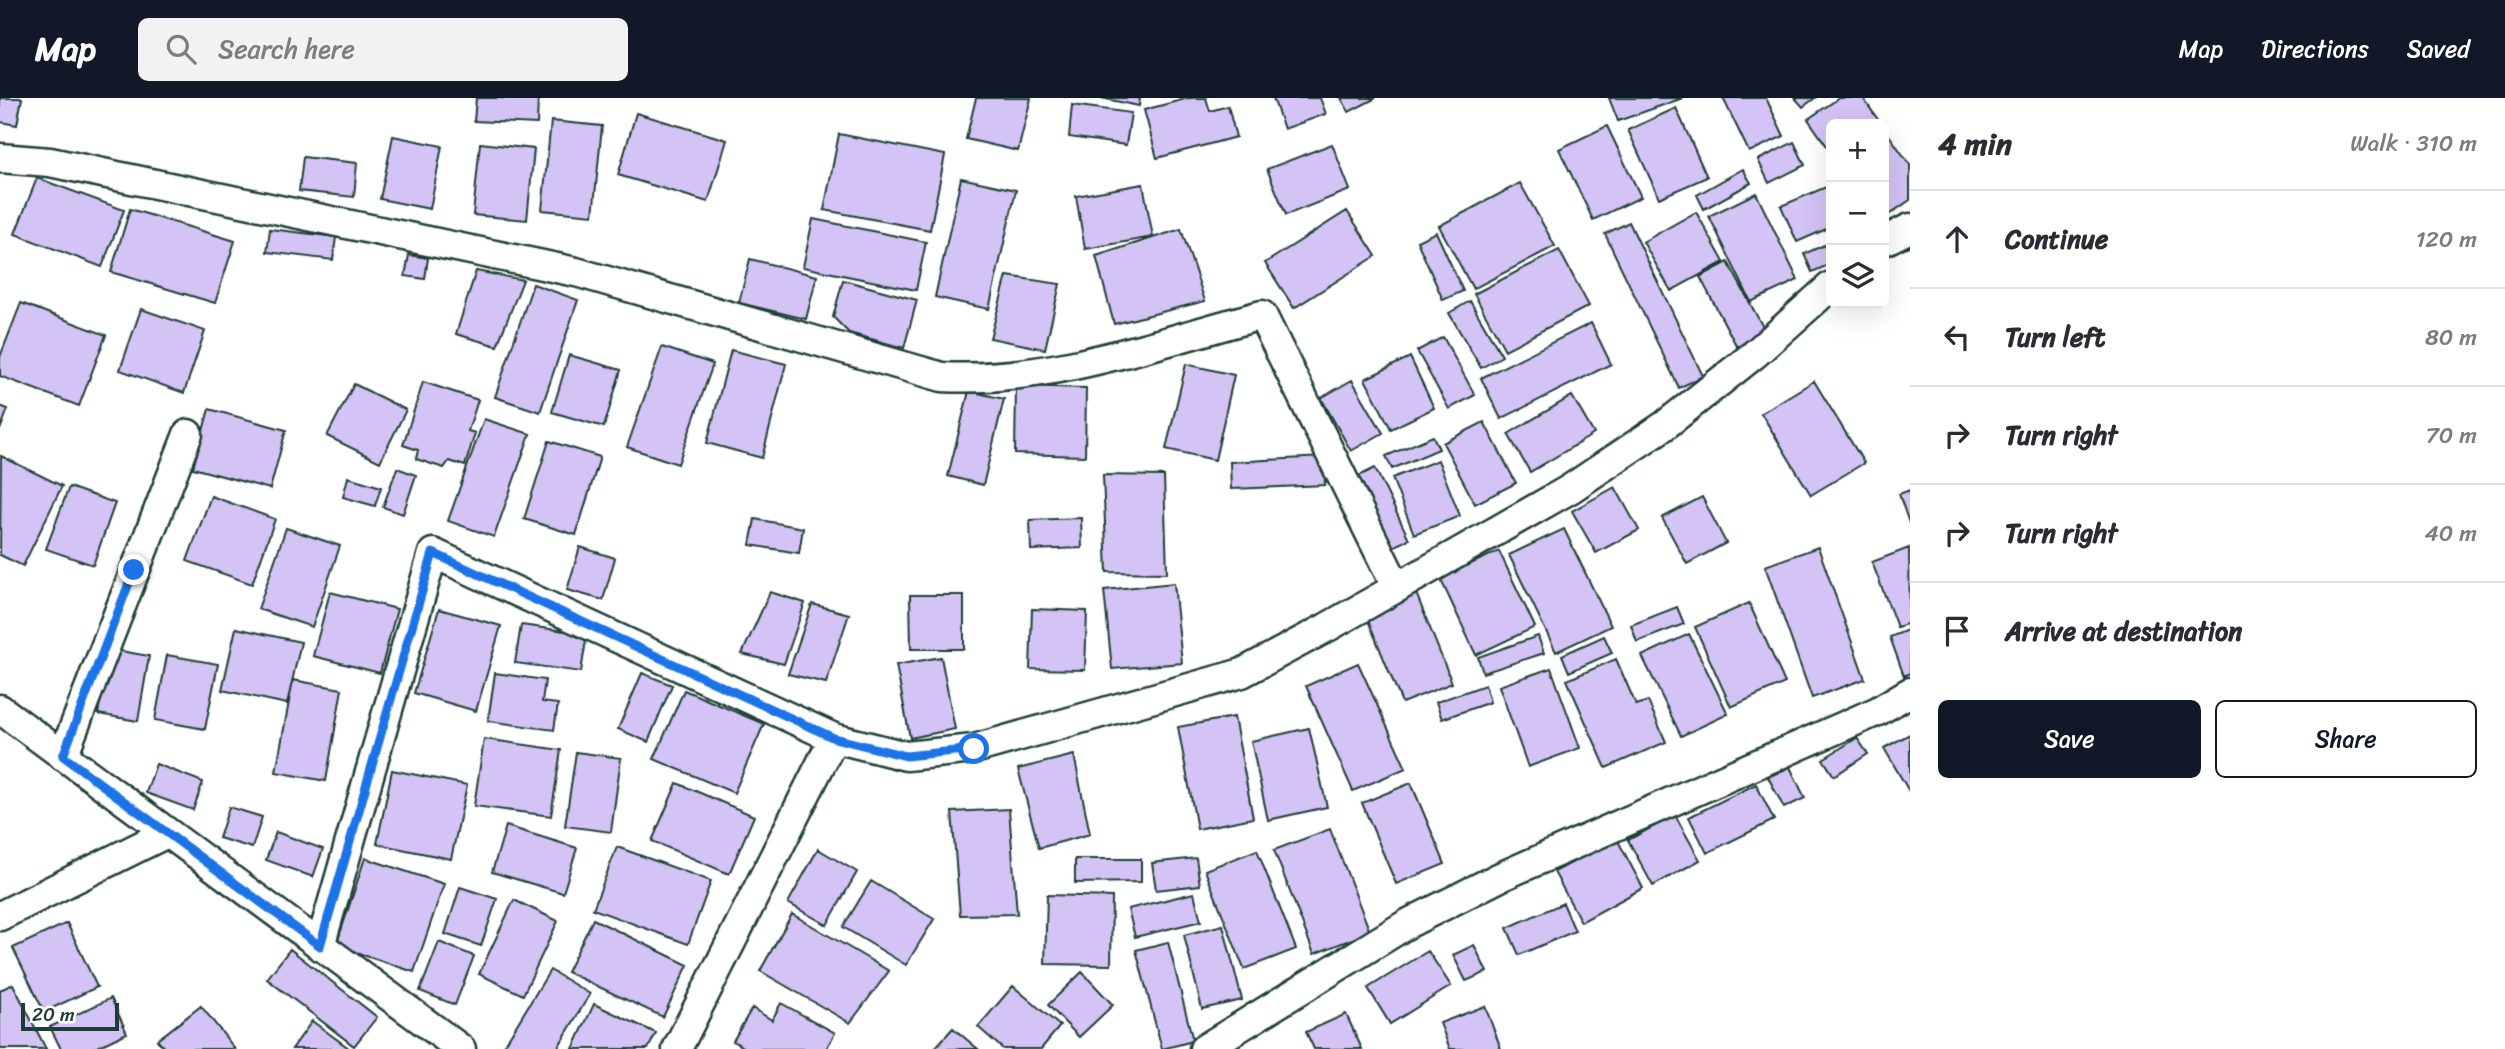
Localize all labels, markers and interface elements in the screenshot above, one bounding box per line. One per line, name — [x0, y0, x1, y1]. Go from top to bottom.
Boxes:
search box — [138, 18, 628, 81]
text: Map — [35, 20, 96, 78]
text: Search here — [218, 26, 355, 72]
text: Map — [2179, 28, 2223, 70]
text: Directions — [2261, 28, 2369, 70]
text: Saved — [2407, 28, 2470, 70]
icon: search — [162, 30, 200, 68]
text: 4 min — [1938, 117, 2012, 171]
map controls — [1826, 119, 1889, 308]
button: + — [1826, 119, 1889, 182]
text: Walk · 310 m — [2350, 123, 2477, 164]
button: − — [1826, 182, 1889, 245]
text: Continue — [2005, 216, 2108, 262]
text: 120 m — [2416, 219, 2477, 260]
icon: ahead — [1938, 220, 1976, 258]
button: layers — [1826, 245, 1889, 308]
text: Turn left — [2005, 314, 2105, 360]
text: 80 m — [2425, 317, 2477, 358]
icon: left — [1938, 318, 1976, 356]
text: Turn right — [2005, 412, 2118, 458]
text: 70 m — [2426, 415, 2477, 456]
icon: right — [1938, 416, 1976, 454]
text: Turn right — [2005, 510, 2118, 556]
text: 40 m — [2424, 513, 2477, 554]
icon: right — [1938, 514, 1976, 552]
route end — [118, 554, 149, 585]
text: Arrive at destination — [2005, 608, 2242, 654]
icon: arrive — [1938, 612, 1976, 650]
button: Save — [1938, 700, 2201, 778]
button: Share — [2215, 700, 2477, 778]
route start — [958, 733, 989, 764]
text: 20 m — [32, 998, 75, 1031]
scale bar — [21, 1000, 119, 1032]

